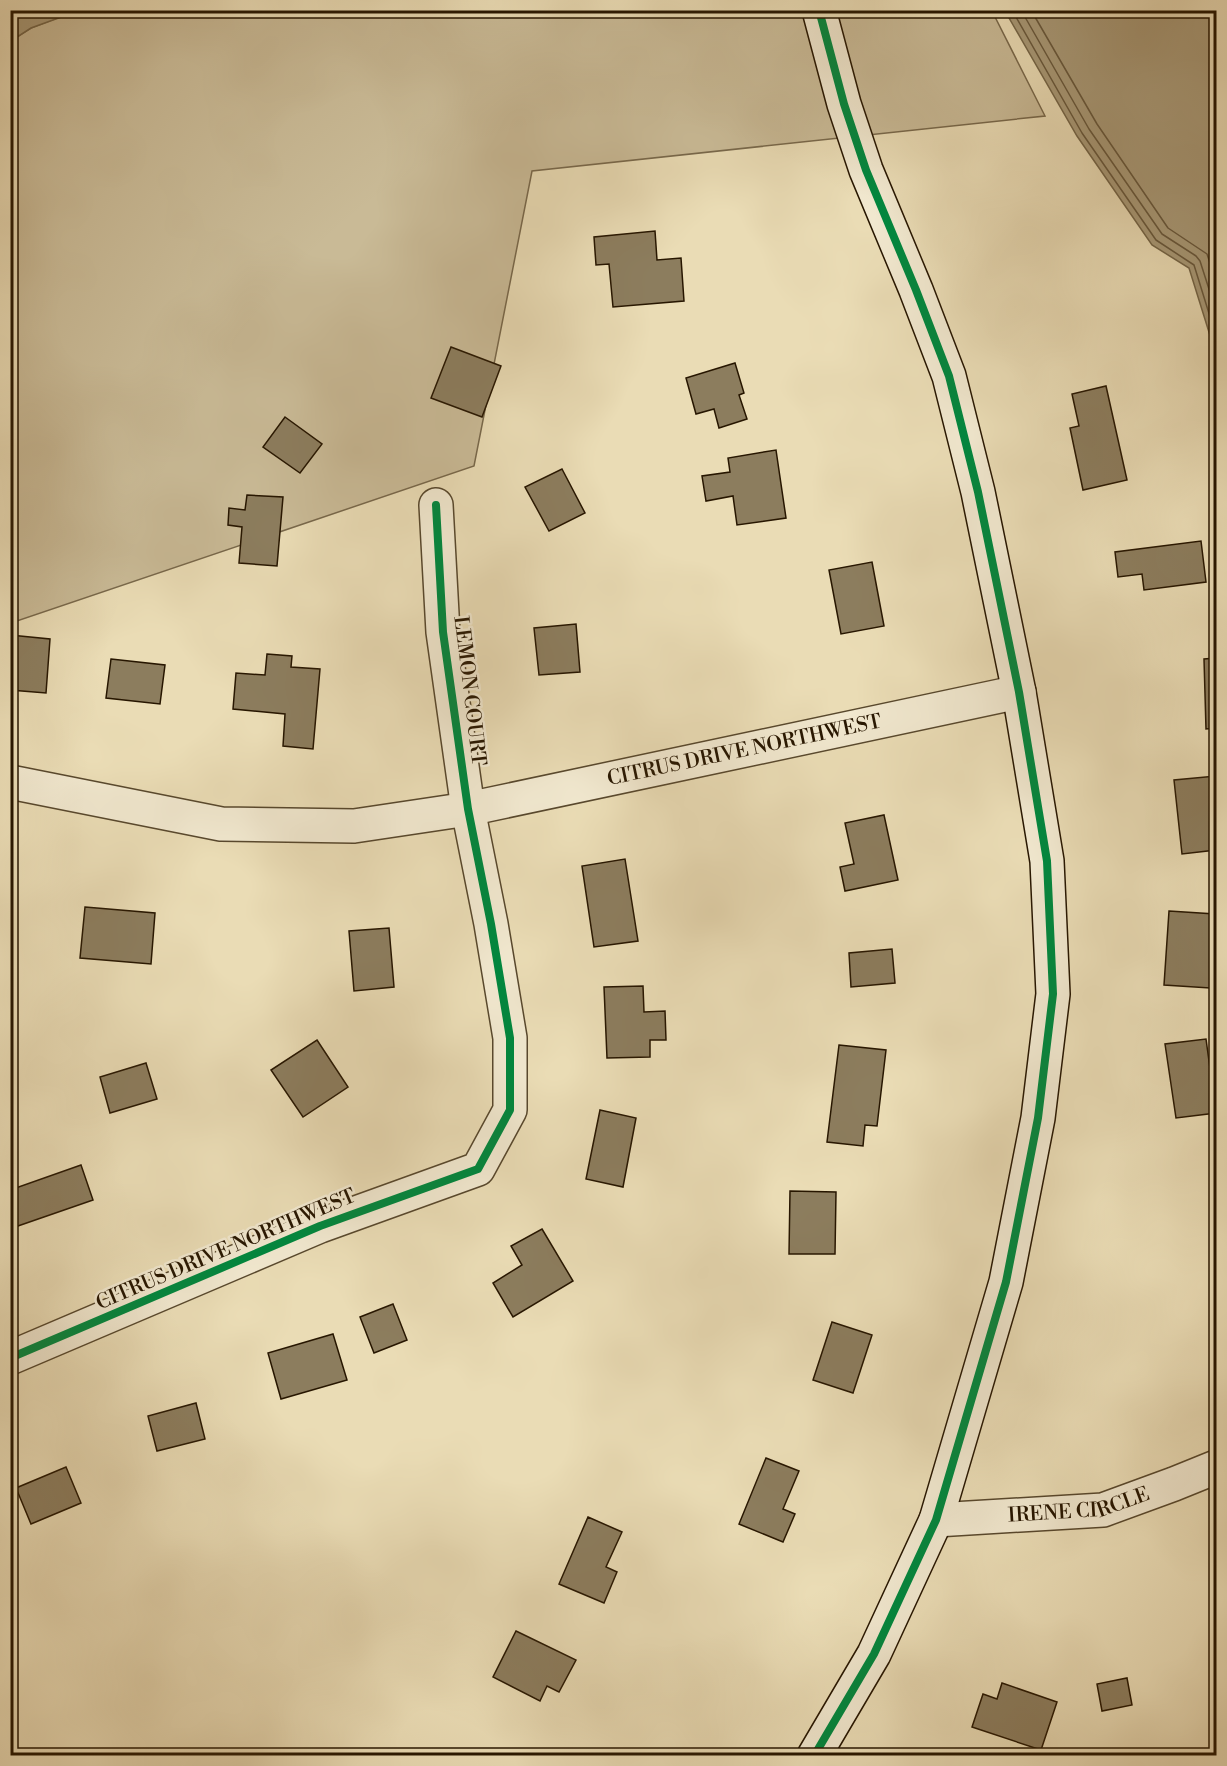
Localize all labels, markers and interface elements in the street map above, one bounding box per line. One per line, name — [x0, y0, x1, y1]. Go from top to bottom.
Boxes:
street label: LEMON COURT — [447, 615, 491, 767]
street label: CITRUS DRIVE NORTHWEST — [605, 709, 884, 792]
street label: CITRUS DRIVE NORTHWEST — [92, 1184, 360, 1316]
street label: IRENE CIRCLE — [1007, 1482, 1153, 1528]

